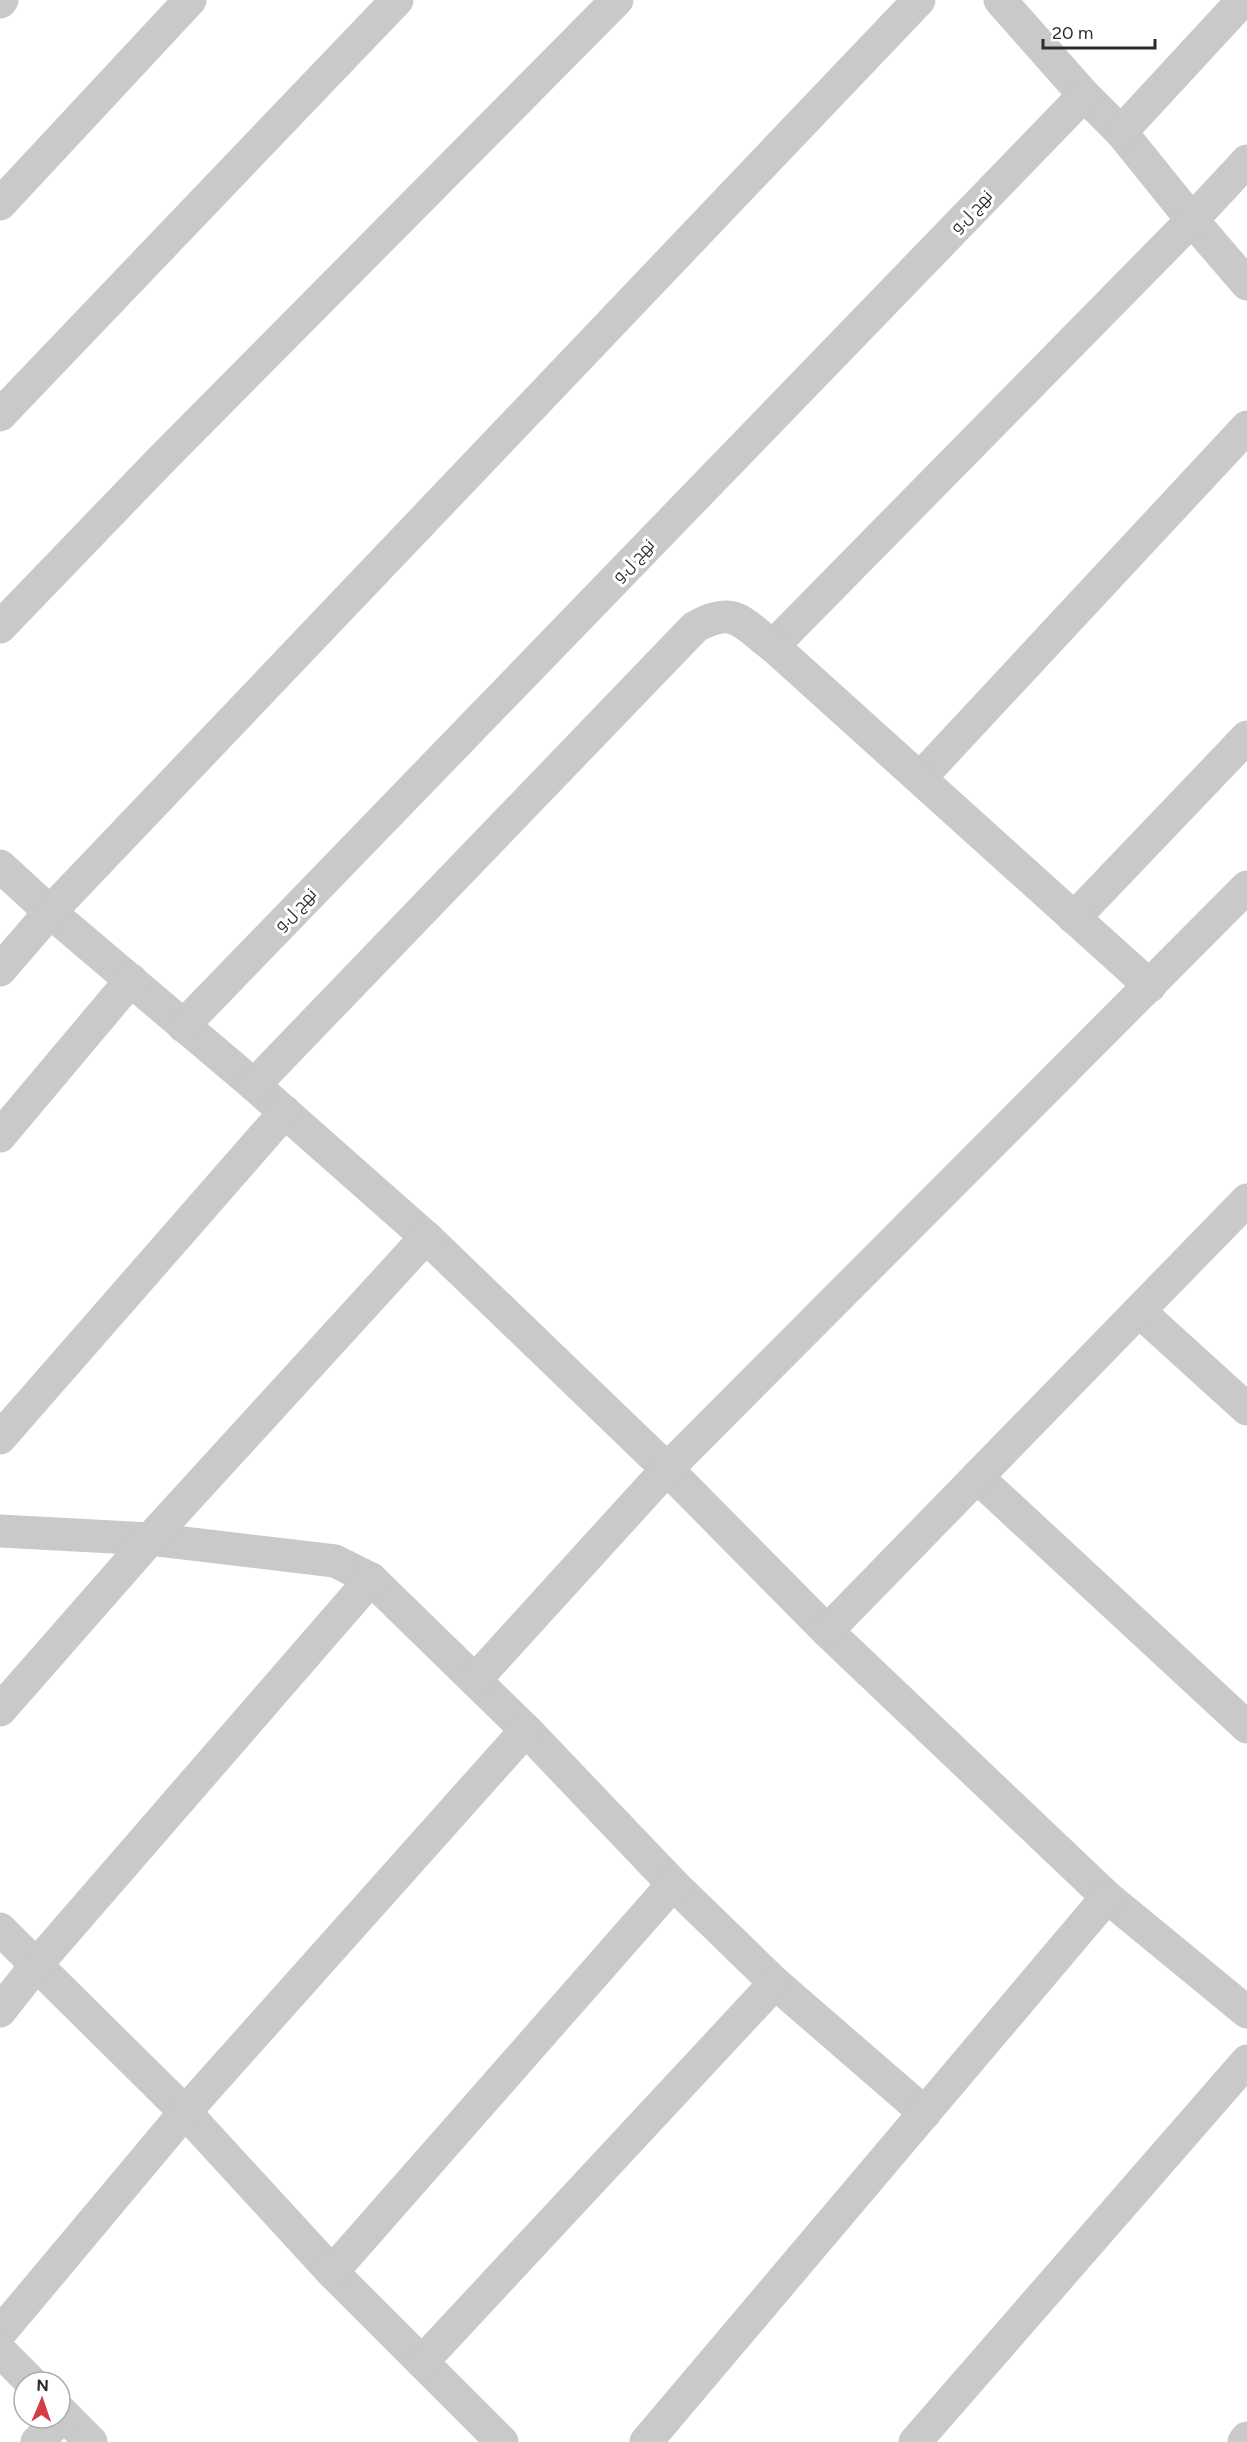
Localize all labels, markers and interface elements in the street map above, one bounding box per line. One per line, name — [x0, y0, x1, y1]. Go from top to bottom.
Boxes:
scale bar — [1043, 12, 1156, 50]
text: 20 m — [1052, 22, 1093, 44]
street label: نهج ل.و — [947, 186, 998, 238]
street label: نهج ل.و — [609, 535, 660, 587]
street label: نهج ل.و — [271, 884, 322, 936]
north arrow — [12, 2370, 72, 2430]
text: N — [36, 2376, 49, 2395]

